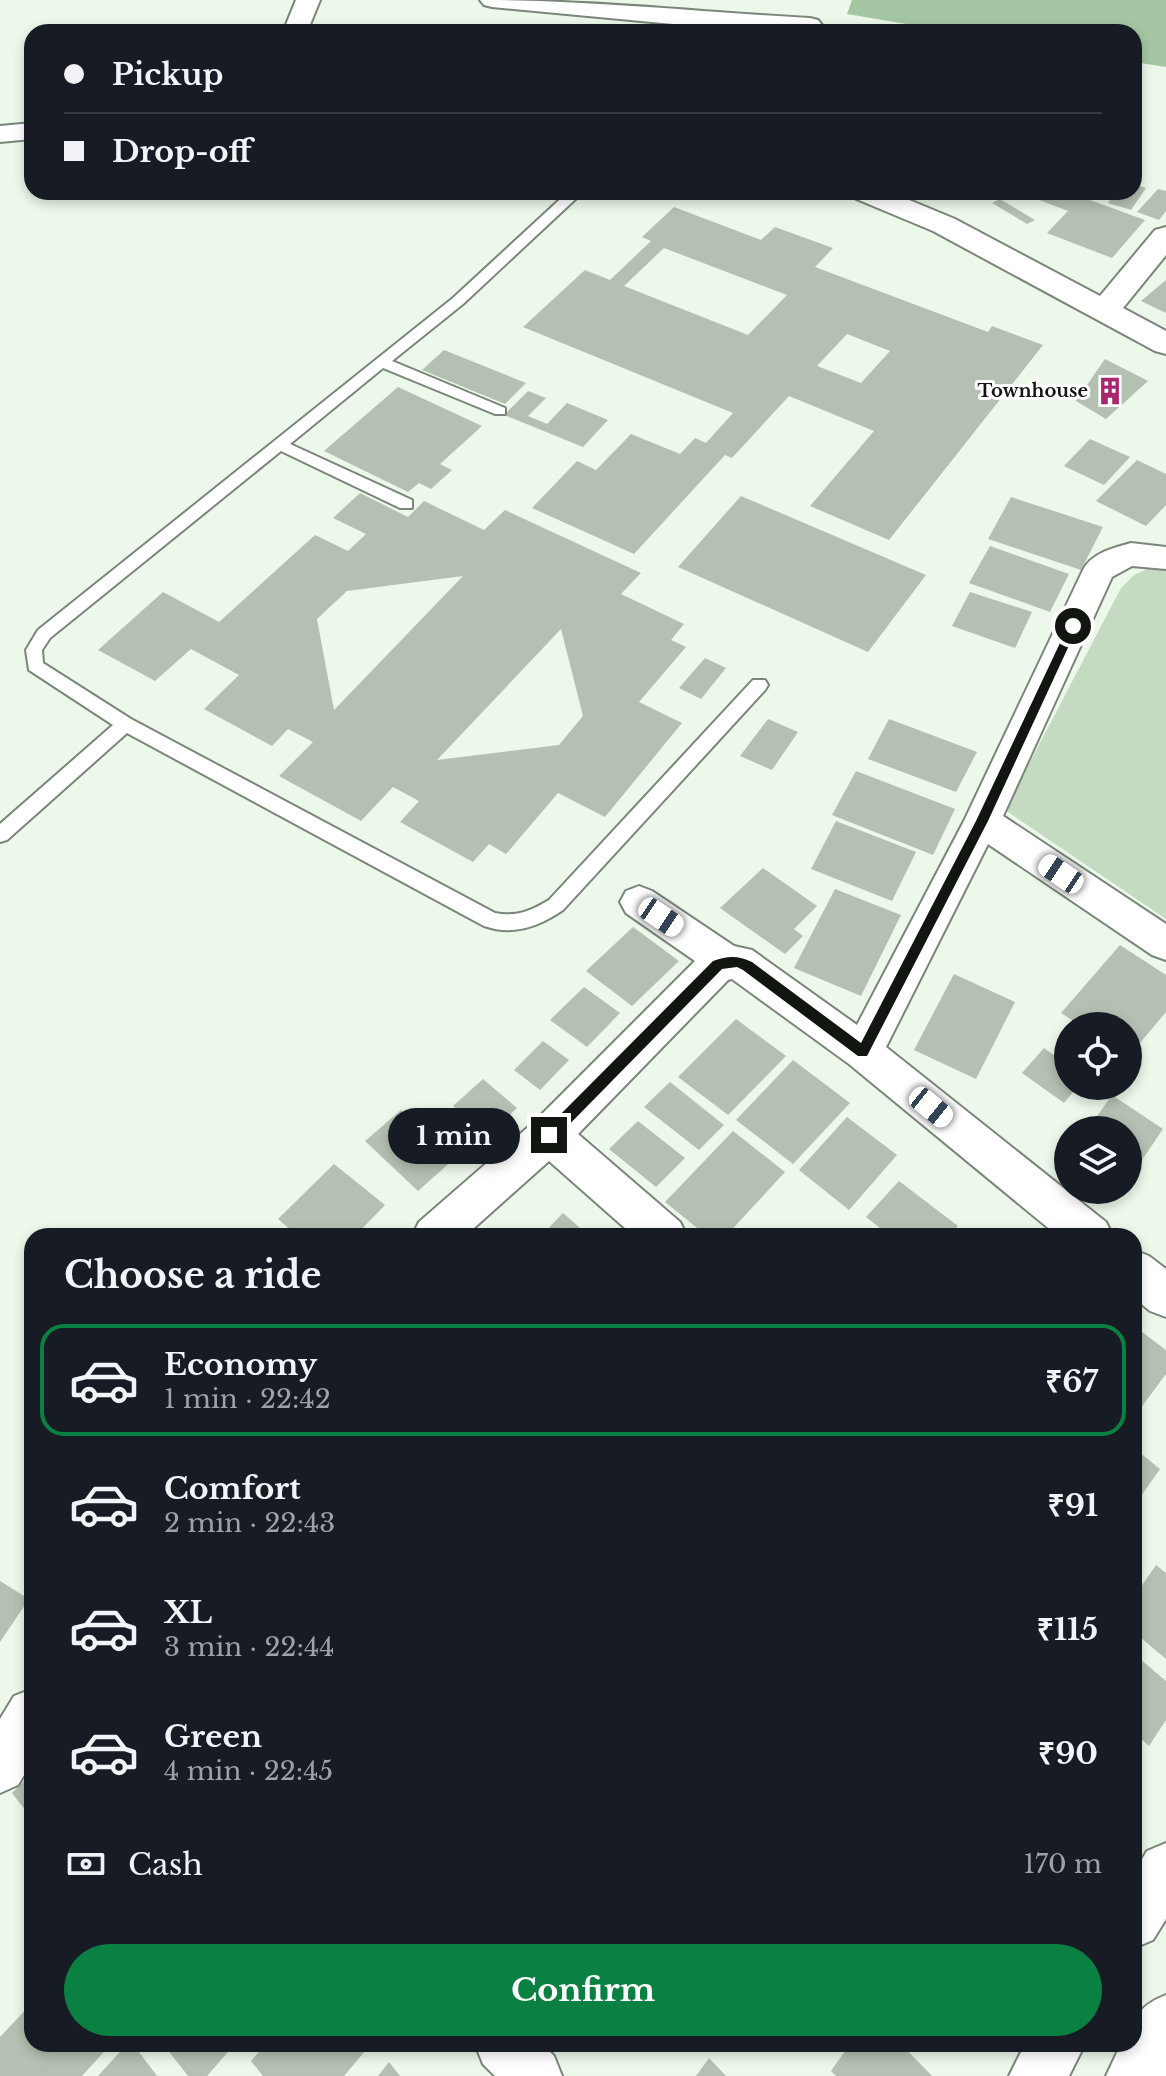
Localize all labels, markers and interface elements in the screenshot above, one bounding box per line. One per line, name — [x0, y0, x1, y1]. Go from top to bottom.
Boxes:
text: Pickup — [112, 56, 223, 93]
text: Drop-off — [112, 133, 252, 170]
building icon: Townhouse — [1095, 376, 1125, 406]
place label: Townhouse — [978, 380, 1088, 402]
route start — [1055, 608, 1091, 644]
car — [1034, 851, 1088, 897]
car — [634, 894, 688, 940]
map controls — [1054, 1012, 1142, 1204]
button: locate — [1054, 1012, 1142, 1100]
car — [905, 1083, 957, 1131]
callout: 1 min — [389, 1107, 521, 1163]
button: layers — [1054, 1116, 1142, 1204]
route end — [531, 1117, 567, 1153]
text: 1 min — [416, 1120, 492, 1152]
text: Choose a ride — [64, 1253, 321, 1298]
icon: car — [68, 1344, 140, 1416]
text: Economy — [164, 1346, 317, 1383]
text: ₹67 — [1045, 1363, 1098, 1400]
text: 1 min · 22:42 — [164, 1383, 331, 1415]
icon: car — [68, 1468, 140, 1540]
text: Comfort — [164, 1470, 301, 1507]
text: ₹91 — [1048, 1487, 1098, 1524]
text: 2 min · 22:43 — [164, 1507, 335, 1539]
icon: car — [68, 1592, 140, 1664]
text: XL — [164, 1594, 212, 1631]
text: ₹115 — [1037, 1611, 1098, 1648]
text: 3 min · 22:44 — [164, 1631, 334, 1663]
icon: car — [68, 1716, 140, 1788]
text: Green — [164, 1718, 262, 1755]
text: ₹90 — [1038, 1735, 1098, 1772]
text: 4 min · 22:45 — [164, 1755, 333, 1787]
icon: cash — [64, 1842, 108, 1886]
text: Cash — [128, 1846, 203, 1883]
text: 170 m — [1023, 1848, 1102, 1880]
button: Confirm — [64, 1944, 1102, 2036]

